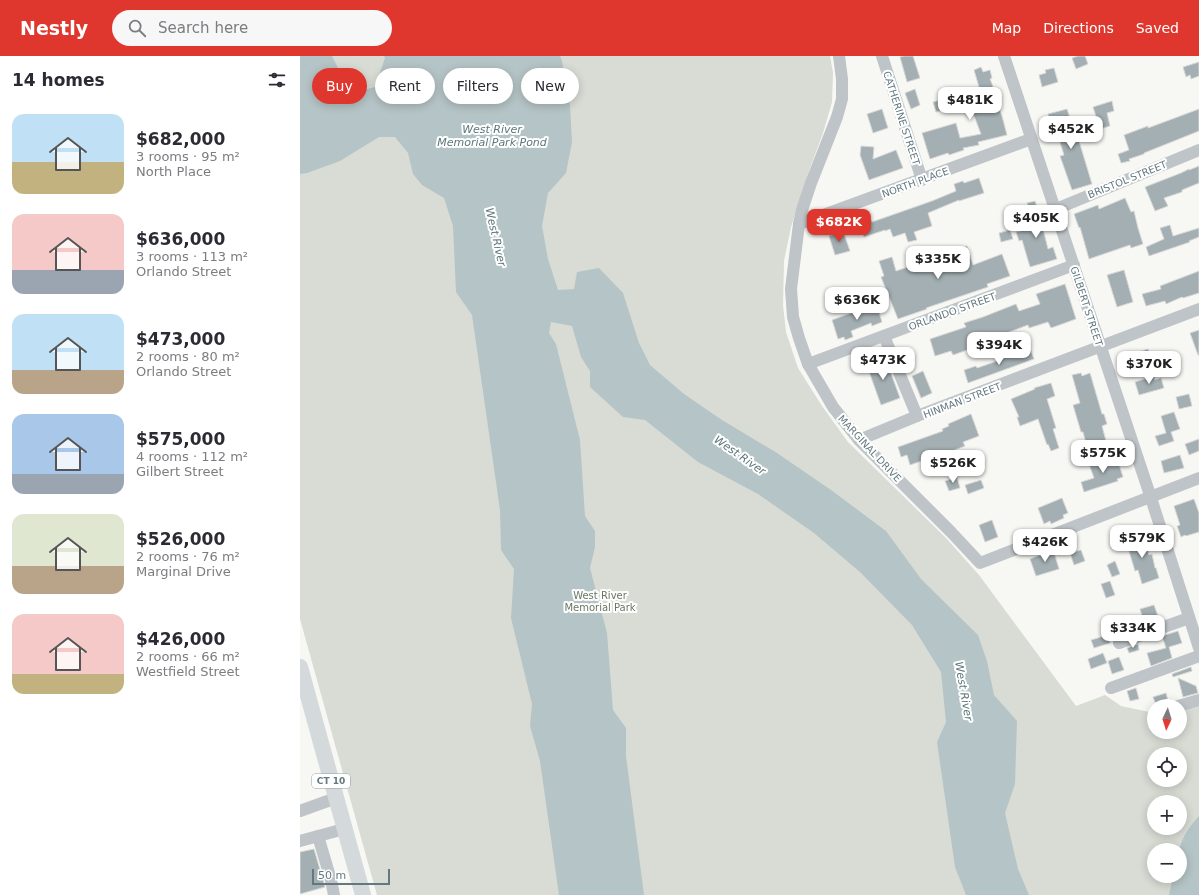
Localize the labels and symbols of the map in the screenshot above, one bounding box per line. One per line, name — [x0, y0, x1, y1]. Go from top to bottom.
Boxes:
street label: CATHERINE STREET — [881, 70, 922, 167]
pin: $481K — [942, 87, 998, 121]
pin: $452K — [1043, 116, 1099, 150]
water label: West River Memorial Park Pond — [437, 123, 548, 149]
street label: BRISTOL STREET — [1086, 158, 1169, 200]
street label: NORTH PLACE — [880, 165, 950, 200]
pin: $405K — [1008, 205, 1064, 239]
water label: West River — [482, 207, 509, 269]
pin: $682K — [811, 209, 867, 243]
pin: $335K — [910, 246, 966, 280]
street label: GILBERT STREET — [1068, 265, 1105, 348]
pin: $636K — [829, 287, 885, 321]
street label: ORLANDO STREET — [907, 290, 998, 332]
pin: $394K — [971, 332, 1027, 366]
pin: $473K — [855, 347, 911, 381]
pin: $370K — [1121, 351, 1177, 385]
street label: HINMAN STREET — [922, 380, 1003, 420]
street label: MARGINAL DRIVE — [836, 413, 903, 484]
water label: West River — [712, 433, 769, 479]
pin: $575K — [1075, 440, 1131, 474]
pin: $526K — [925, 450, 981, 484]
pin: $579K — [1114, 525, 1170, 559]
pin: $426K — [1017, 529, 1073, 563]
park label: West River Memorial Park — [564, 590, 636, 613]
pin: $334K — [1105, 615, 1161, 649]
water label: West River — [952, 661, 975, 723]
north arrow — [1147, 699, 1187, 739]
road number: CT 10 — [312, 774, 350, 788]
scale bar — [312, 867, 390, 886]

